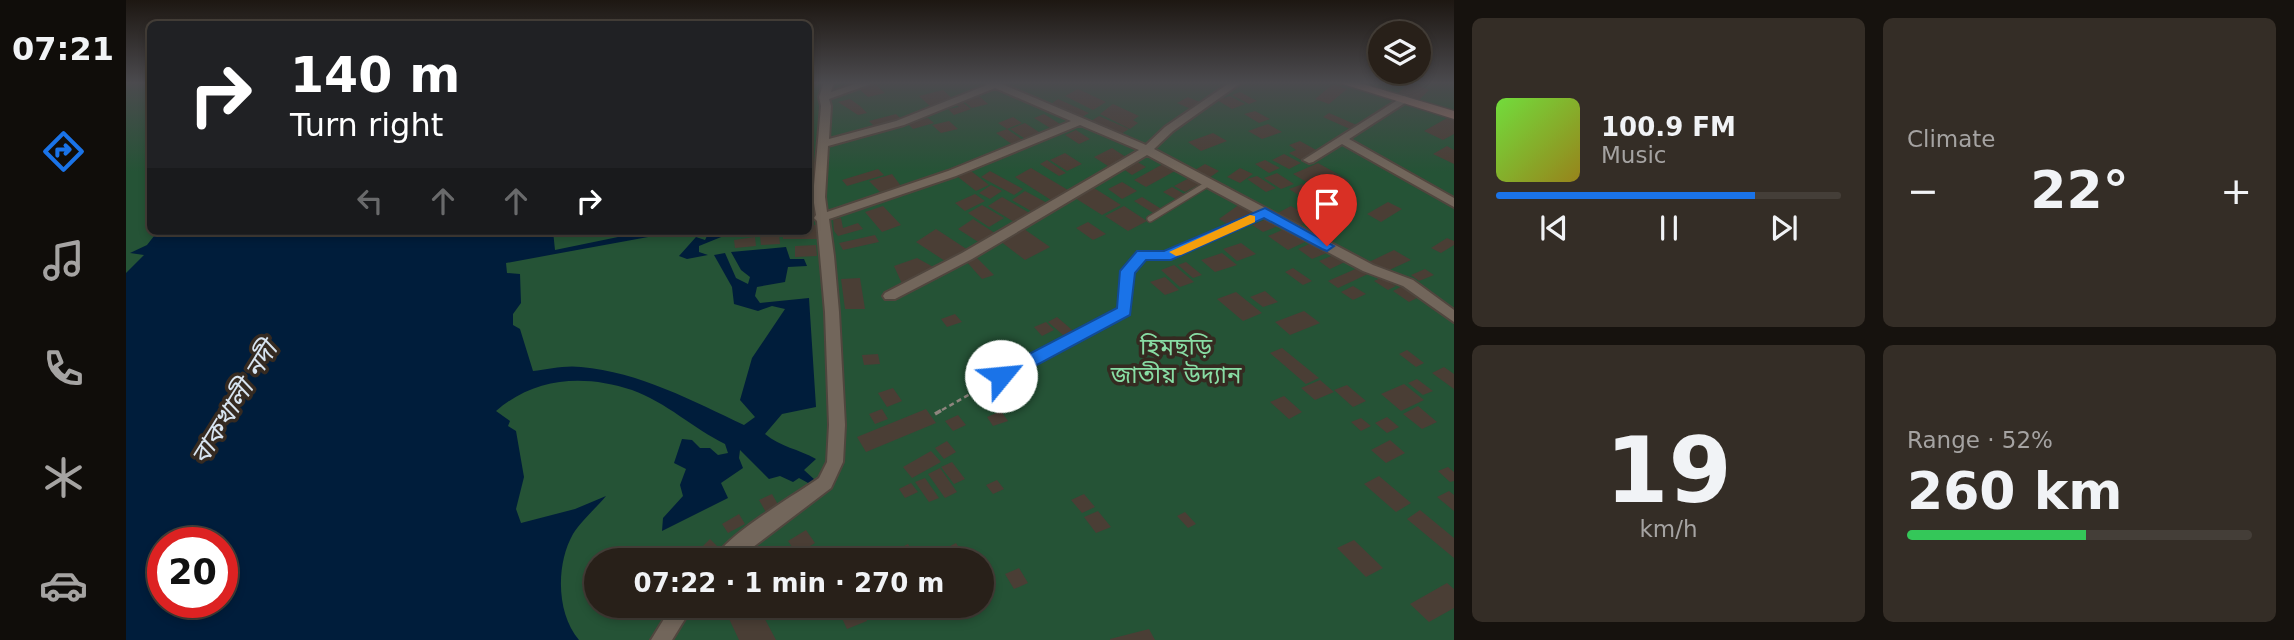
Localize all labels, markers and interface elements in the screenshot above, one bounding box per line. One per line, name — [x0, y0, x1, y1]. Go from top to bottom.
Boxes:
map controls — [1368, 21, 1431, 84]
button: layers — [1368, 21, 1431, 84]
text: 07:21 — [12, 30, 114, 68]
text: 140 m — [290, 47, 460, 104]
icon: right — [175, 49, 266, 140]
text: Turn right — [290, 106, 443, 144]
text: 100.9 FM — [1601, 112, 1736, 142]
text: Climate — [1907, 126, 1996, 152]
icon: directions — [39, 127, 88, 176]
text: Music — [1601, 142, 1666, 168]
text: 22° — [2030, 160, 2129, 220]
text: − — [1907, 169, 1939, 213]
text: + — [2220, 169, 2252, 213]
pin — [1297, 174, 1357, 246]
icon: left — [351, 182, 389, 220]
icon: ahead — [424, 182, 462, 220]
icon: ahead — [497, 182, 535, 220]
icon: right — [570, 182, 608, 220]
icon: arrive — [1308, 185, 1346, 223]
icon: previous — [1535, 209, 1573, 247]
icon: pause — [1650, 209, 1688, 247]
icon: next — [1765, 209, 1803, 247]
icon: music — [39, 236, 88, 285]
water label: বাকখালী নদী — [185, 332, 286, 470]
park label: হিমছড়ি জাতীয় উদ্যান — [1110, 333, 1242, 389]
position arrow — [964, 339, 1038, 413]
icon: phone — [39, 344, 88, 393]
text: 19 — [1605, 418, 1732, 523]
text: Range · 52% — [1907, 427, 2053, 453]
icon: climate — [39, 453, 88, 502]
text: 260 km — [1907, 461, 2122, 521]
text: km/h — [1639, 516, 1698, 542]
speed limit sign: 20 — [147, 527, 238, 618]
icon: car — [39, 561, 88, 610]
text: 07:22 · 1 min · 270 m — [634, 568, 944, 598]

